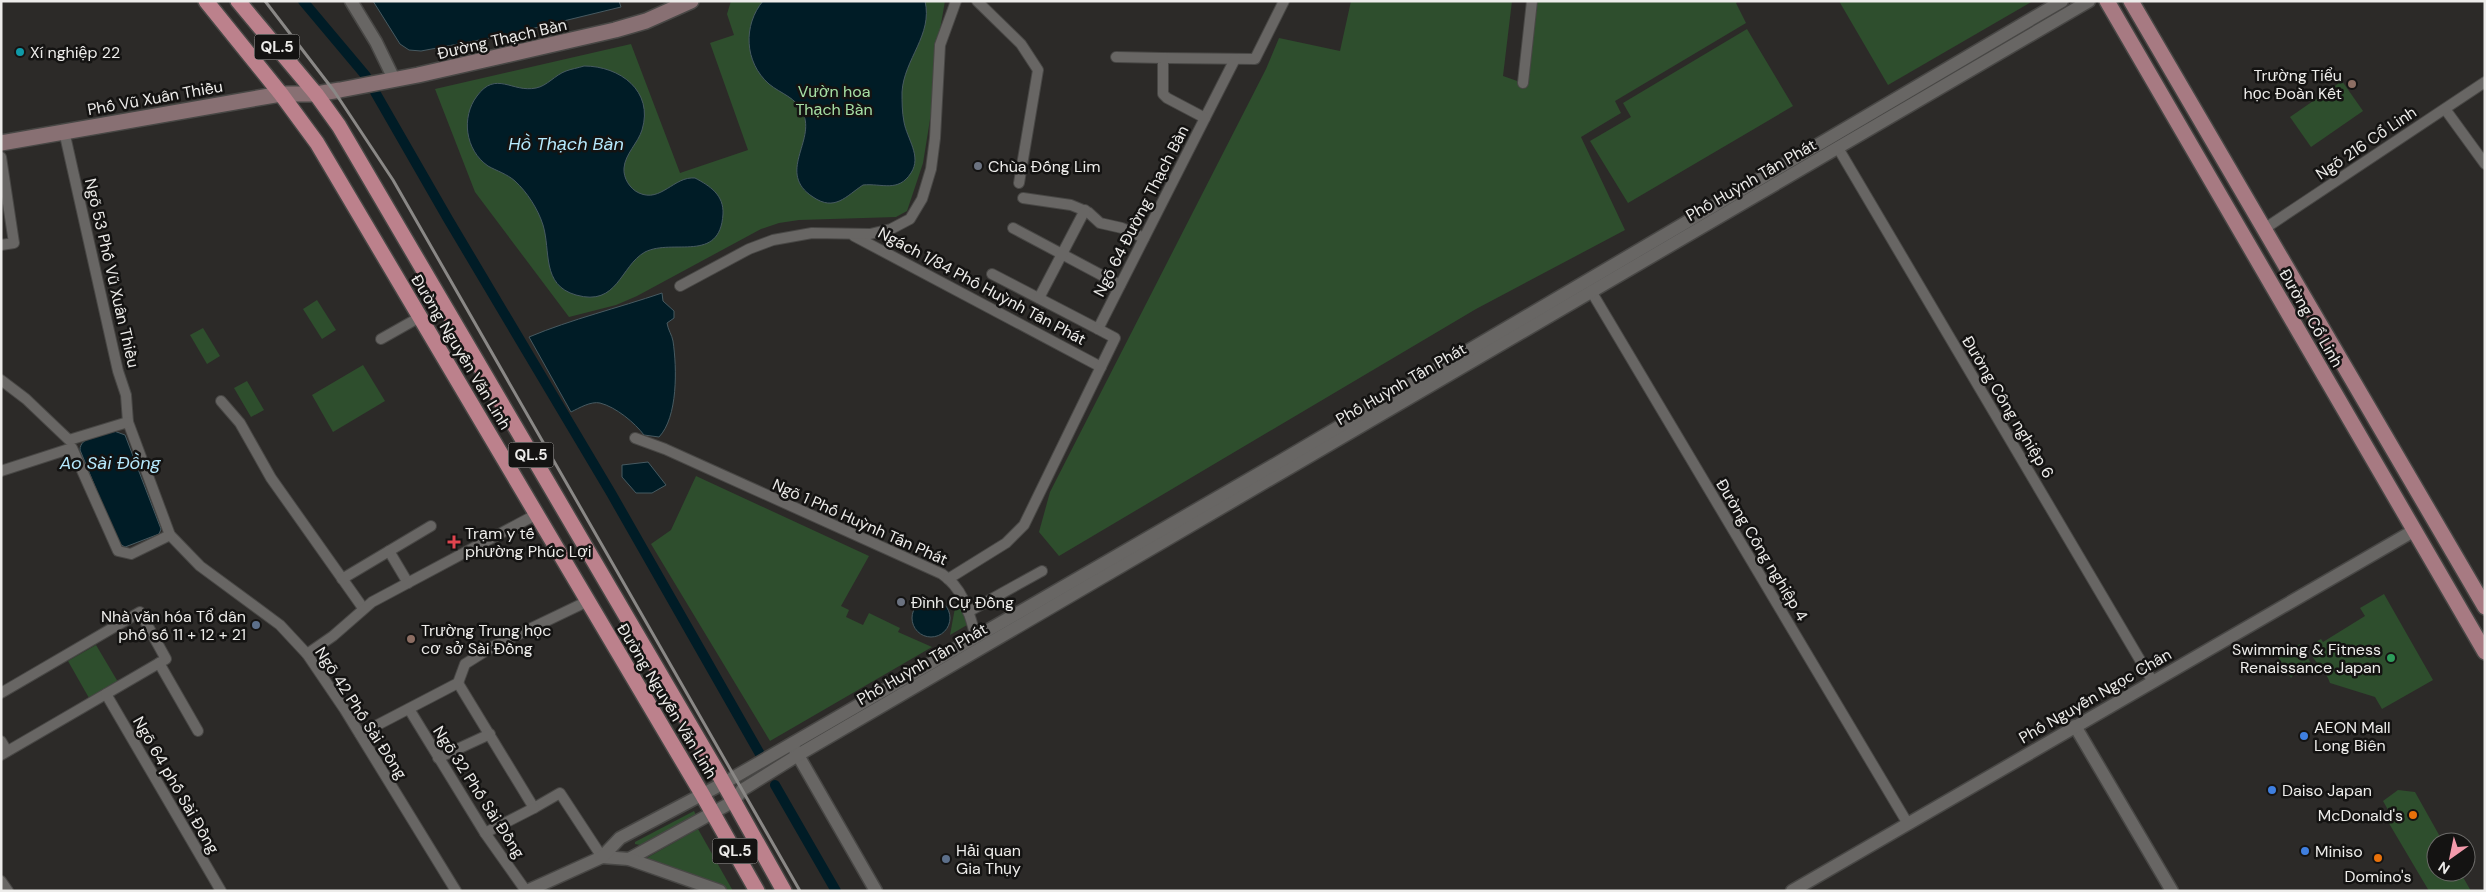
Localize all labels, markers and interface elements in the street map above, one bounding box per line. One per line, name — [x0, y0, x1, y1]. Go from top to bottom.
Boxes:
street label: Đường Thạch Bàn — [435, 14, 569, 64]
road number: QL.5 — [254, 34, 300, 60]
place label: Xí nghiệp 22 — [30, 42, 120, 63]
marker: Xí nghiệp 22 — [14, 46, 26, 58]
place label: Trường Tiểu học Đoàn Kết — [2244, 65, 2342, 104]
street label: Phố Vũ Xuân Thiều — [86, 76, 224, 120]
marker: Trường Tiểu học Đoàn Kết — [2346, 78, 2358, 90]
park label: Vườn hoa Thạch Bàn — [795, 81, 873, 120]
street label: Ngõ 216 Cổ Linh — [2312, 102, 2420, 184]
street label: Ngõ 64 Đường Thạch Bàn — [1089, 122, 1193, 300]
water label: Hồ Thạch Bàn — [508, 132, 624, 156]
street label: Phố Huỳnh Tấn Phát — [1682, 134, 1820, 226]
place label: Chùa Đống Lim — [988, 156, 1101, 177]
marker: Chùa Đống Lim — [972, 160, 984, 172]
street label: Ngõ 53 Phố Vũ Xuân Thiều — [80, 176, 144, 370]
street label: Ngách 1/84 Phố Huỳnh Tấn Phát — [874, 222, 1090, 350]
street label: Đường Cổ Linh — [2274, 265, 2348, 371]
street label: Đường Nguyễn Văn Linh — [406, 271, 516, 433]
street label: Đường Công nghiệp 6 — [1957, 332, 2059, 482]
street label: Phố Huỳnh Tấn Phát — [1332, 338, 1470, 430]
road number: QL.5 — [508, 442, 554, 468]
water label: Ao Sài Đồng — [58, 451, 162, 475]
street label: Ngõ 1 Phố Huỳnh Tấn Phát — [769, 474, 951, 570]
street label: Đường Công nghiệp 4 — [1711, 475, 1813, 625]
place label: Trạm y tế phường Phúc Lợi — [465, 523, 592, 562]
marker: Trạm y tế phường Phúc Lợi — [447, 535, 461, 549]
place label: Đình Cự Đồng — [911, 592, 1014, 613]
marker: Đình Cự Đồng — [895, 596, 907, 608]
place label: Nhà văn hóa Tổ dân phố số 11 + 12 + 21 — [101, 606, 246, 645]
street label: Phố Huỳnh Tấn Phát — [853, 618, 991, 710]
marker: Nhà văn hóa Tổ dân phố số 11 + 12 + 21 — [250, 619, 262, 631]
place label: Trường Trung học cơ sở Sài Đồng — [421, 620, 551, 659]
street label: Đường Nguyễn Văn Linh — [612, 620, 722, 782]
marker: Trường Trung học cơ sở Sài Đồng — [405, 633, 417, 645]
place label: Swimming & Fitness Renaissance Japan — [2232, 639, 2381, 678]
street label: Ngõ 42 Phố Sài Đồng — [310, 643, 412, 783]
street label: Phố Nguyễn Ngọc Chân — [2015, 644, 2175, 748]
marker: Swimming & Fitness Renaissance Japan — [2385, 652, 2397, 664]
street label: Ngõ 64 phố Sài Đồng — [128, 712, 224, 858]
place label: AEON Mall Long Biên — [2314, 717, 2391, 756]
street label: Ngõ 32 Phố Sài Đồng — [428, 722, 530, 862]
marker: AEON Mall Long Biên — [2298, 730, 2310, 742]
place label: Daiso Japan — [2282, 780, 2372, 801]
marker: Daiso Japan — [2266, 784, 2278, 796]
place label: McDonald's — [2318, 805, 2403, 826]
marker: McDonald's — [2407, 809, 2419, 821]
north arrow — [2426, 832, 2476, 882]
road number: QL.5 — [712, 838, 758, 864]
place label: Hải quan Gia Thụy — [956, 840, 1021, 879]
place label: Miniso — [2315, 841, 2363, 862]
marker: Miniso — [2299, 845, 2311, 857]
marker: Domino's — [2372, 852, 2384, 864]
marker: Hải quan Gia Thụy — [940, 853, 952, 865]
text: N — [2435, 858, 2453, 878]
place label: Domino's — [2344, 866, 2412, 887]

